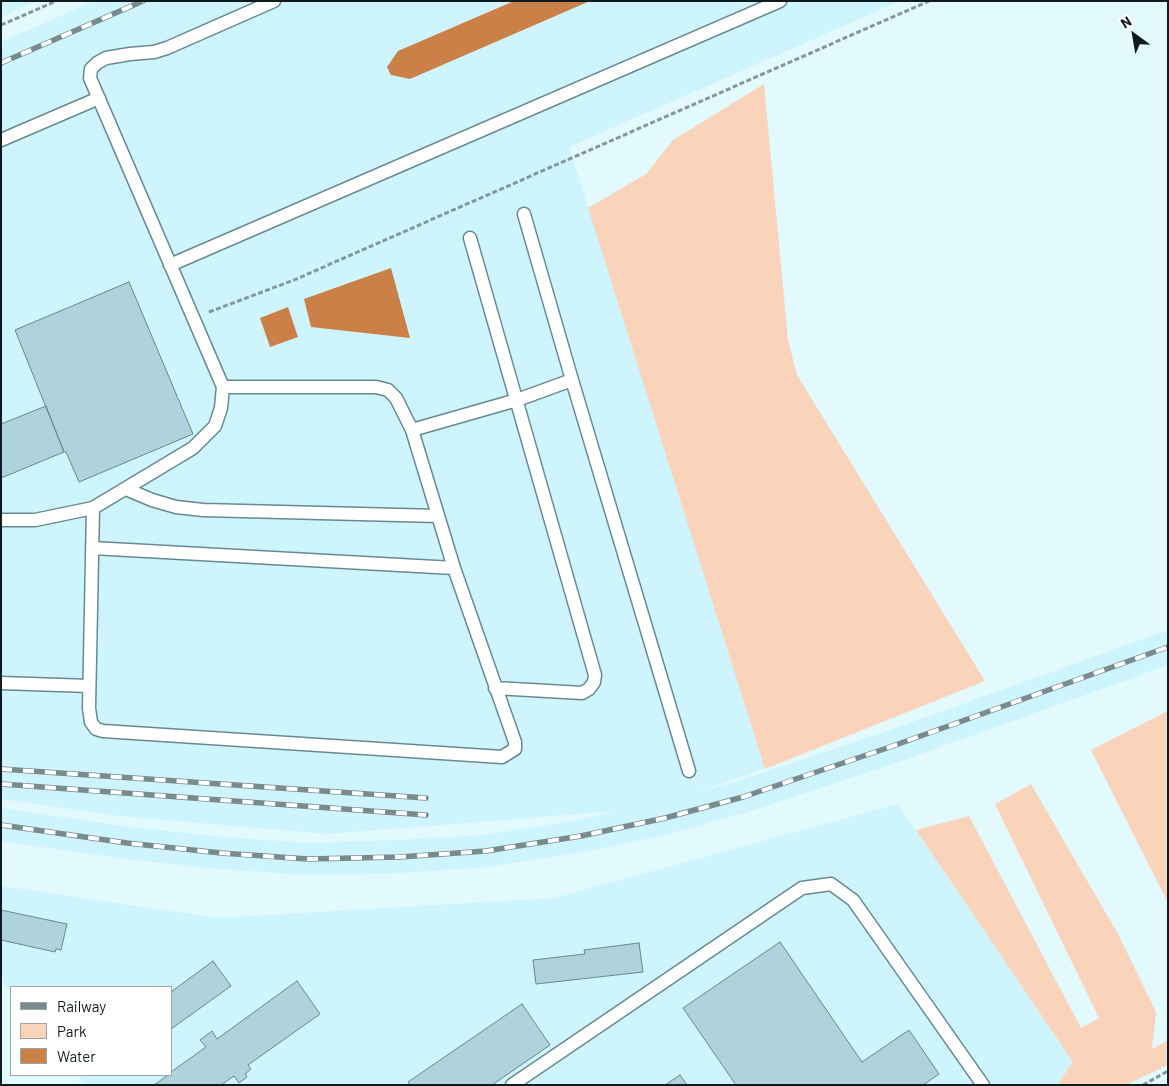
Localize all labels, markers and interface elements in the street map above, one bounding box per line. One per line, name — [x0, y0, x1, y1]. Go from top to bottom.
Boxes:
north arrow — [1109, 10, 1159, 60]
text: N — [1117, 12, 1134, 32]
legend — [10, 986, 172, 1076]
text: Railway — [57, 997, 106, 1015]
text: Park — [57, 1022, 86, 1040]
text: Water — [57, 1047, 96, 1065]

